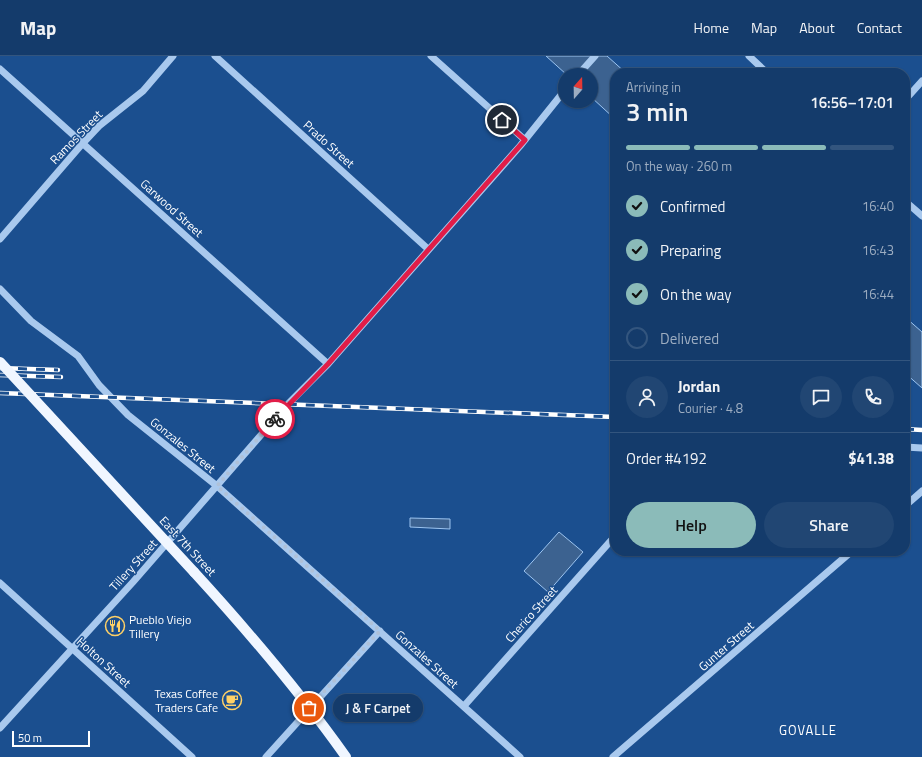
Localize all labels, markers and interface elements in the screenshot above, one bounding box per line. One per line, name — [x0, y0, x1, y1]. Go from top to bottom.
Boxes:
text: Map — [20, 13, 56, 42]
text: Home — [694, 17, 729, 38]
text: Map — [751, 17, 777, 38]
text: About — [799, 17, 835, 38]
text: Contact — [857, 17, 902, 38]
north arrow — [558, 68, 598, 108]
map controls — [558, 68, 598, 108]
text: Arriving in — [626, 77, 681, 97]
text: 16:56–17:01 — [810, 91, 894, 114]
text: 3 min — [626, 92, 689, 131]
pin — [485, 103, 519, 137]
street label: Ramos Street — [45, 105, 107, 168]
icon: home — [491, 109, 513, 131]
street label: Prado Street — [299, 116, 360, 173]
text: On the way · 260 m — [626, 156, 732, 176]
street label: Garwood Street — [136, 174, 208, 242]
icon: check — [626, 195, 648, 217]
text: Confirmed — [660, 195, 725, 218]
text: 16:40 — [862, 196, 894, 216]
icon: check — [626, 239, 648, 261]
text: Preparing — [660, 239, 721, 262]
text: 16:43 — [862, 240, 894, 260]
icon: check — [626, 283, 648, 305]
text: On the way — [660, 283, 732, 306]
text: 16:44 — [862, 284, 894, 304]
text: Delivered — [660, 327, 719, 350]
text: Jordan — [678, 375, 720, 398]
button: person — [626, 376, 668, 418]
button: chat — [800, 376, 842, 418]
button: phone — [852, 376, 894, 418]
text: Courier · 4.8 — [678, 398, 743, 418]
courier — [255, 399, 295, 439]
icon: bike — [264, 408, 286, 430]
street label: Gonzales Street — [146, 413, 221, 478]
text: Order #4192 — [626, 447, 707, 470]
text: $41.38 — [848, 447, 894, 470]
button: Help — [626, 502, 756, 548]
button: Share — [764, 502, 894, 548]
street label: East 7th Street — [155, 512, 221, 581]
street label: Tillery Street — [105, 534, 162, 595]
street label: Cherico Street — [500, 581, 562, 647]
place label: Pueblo Viejo Tillery — [129, 610, 191, 643]
restaurant icon: Pueblo Viejo Tillery — [104, 615, 126, 637]
street label: Gunter Street — [694, 616, 759, 676]
street label: Gonzales Street — [391, 625, 464, 693]
street label: Holton Street — [72, 632, 136, 692]
place label: Texas Coffee Traders Cafe — [154, 684, 218, 717]
cafe icon: Texas Coffee Traders Cafe — [221, 689, 243, 711]
pin — [292, 691, 326, 725]
callout: J & F Carpet — [333, 694, 423, 722]
icon: bag — [298, 697, 320, 719]
text: J & F Carpet — [346, 698, 410, 718]
district label: GOVALLE — [779, 720, 837, 740]
scale bar — [12, 729, 90, 748]
text: 50 m — [18, 730, 42, 746]

